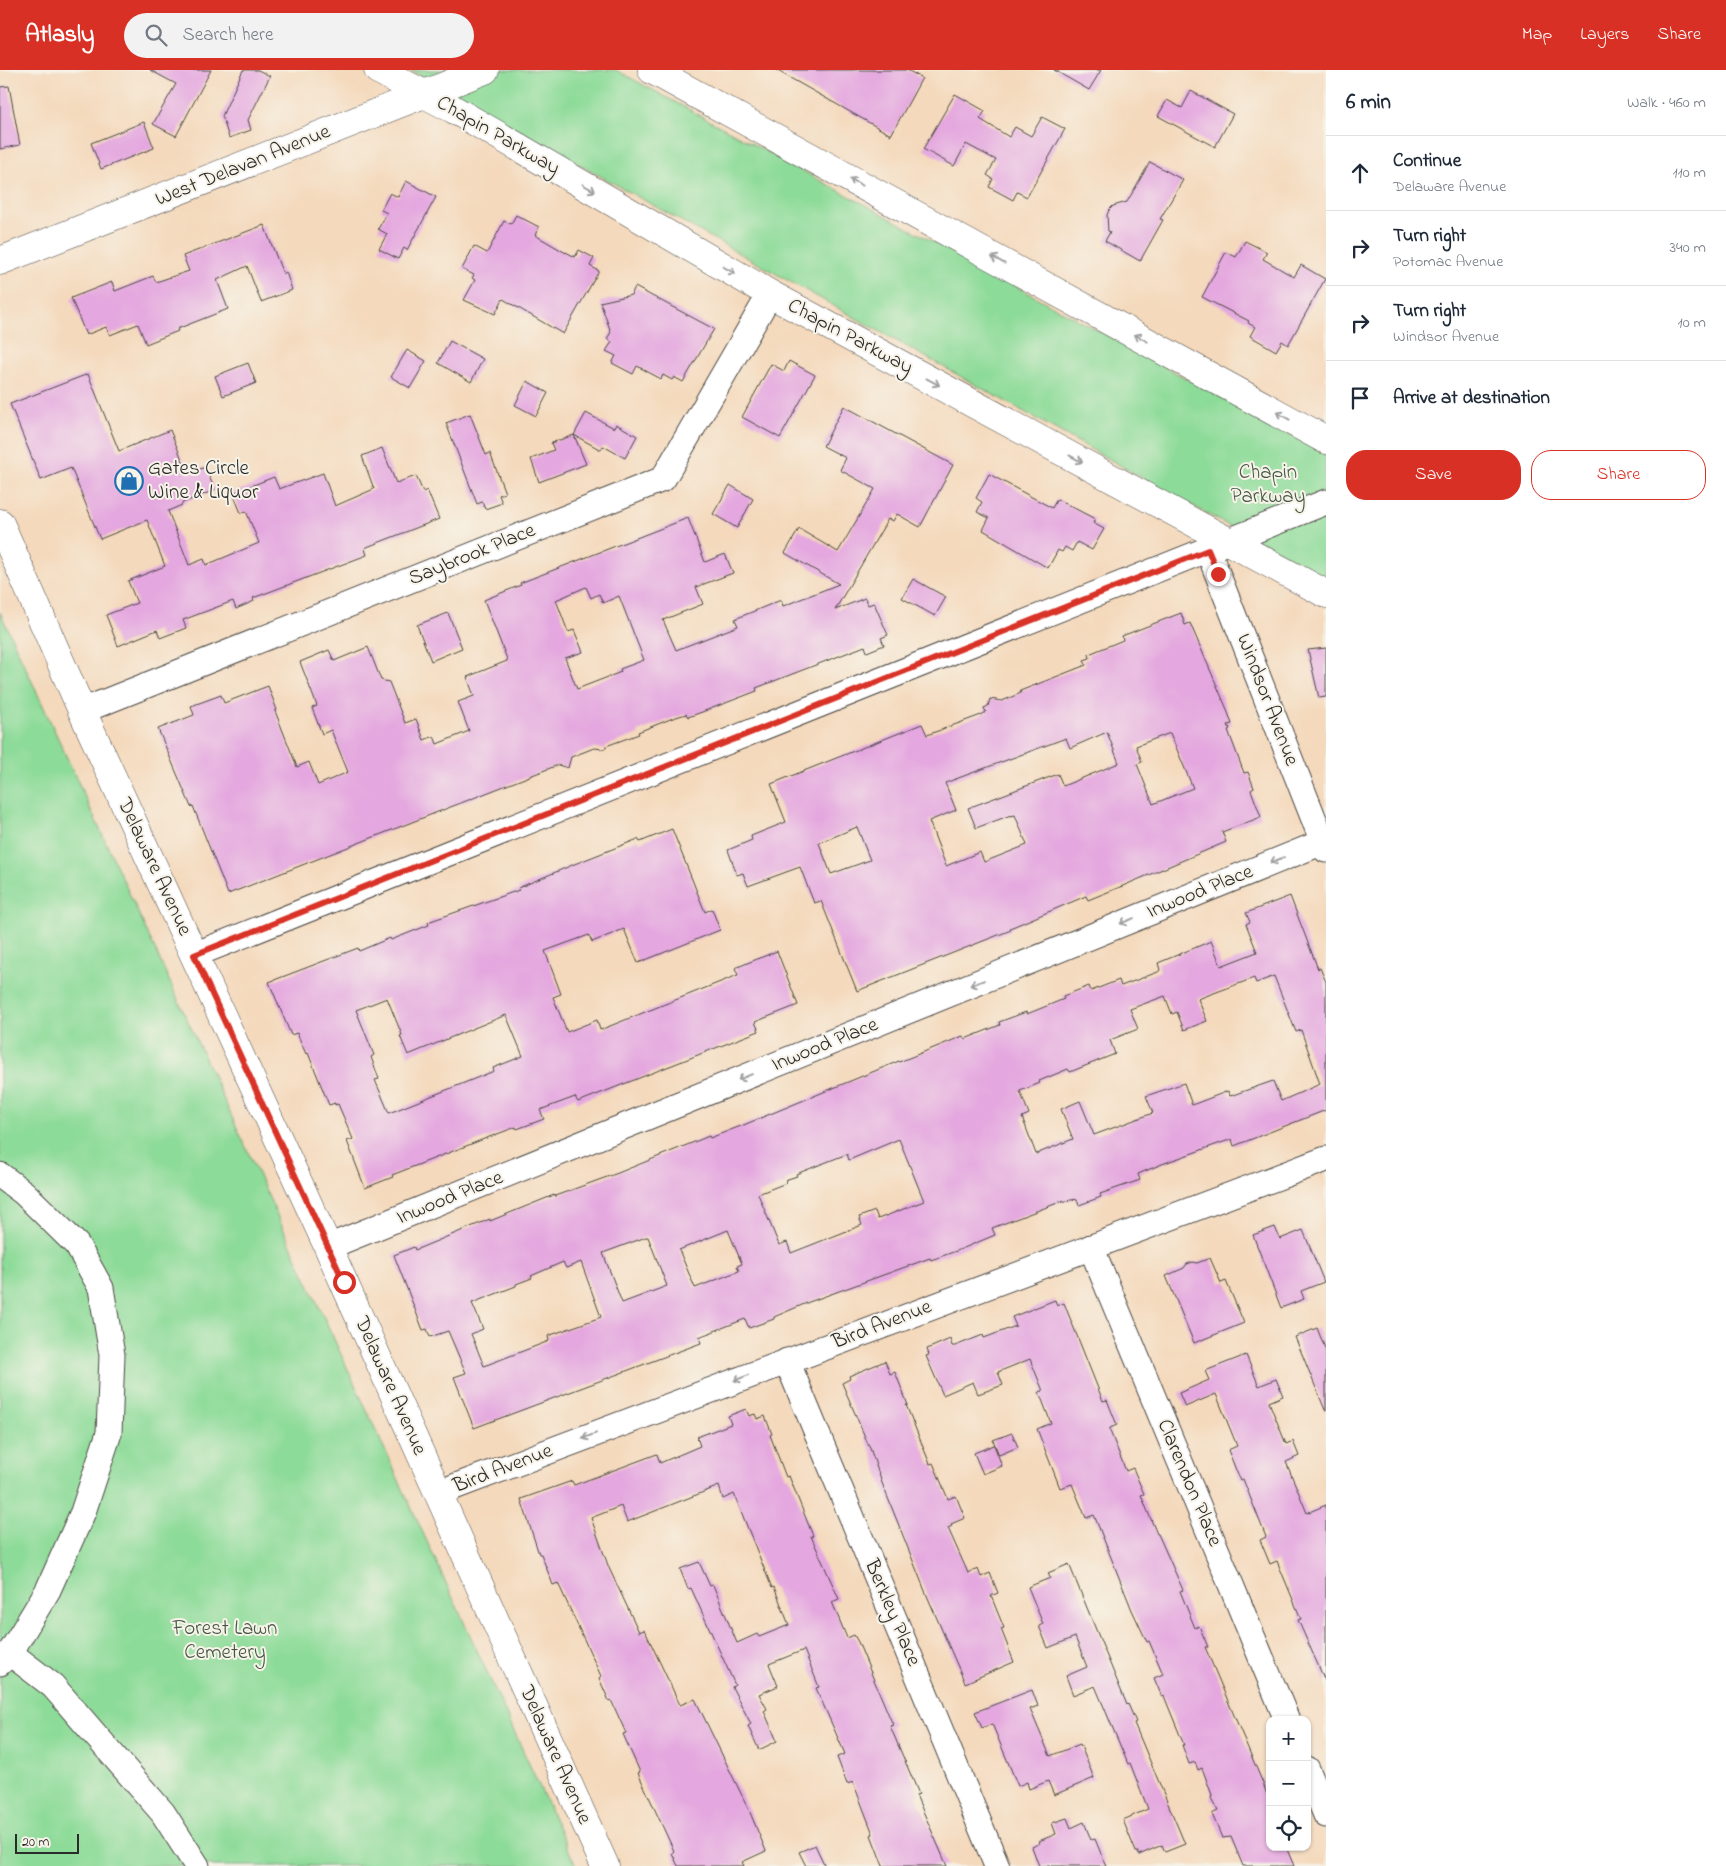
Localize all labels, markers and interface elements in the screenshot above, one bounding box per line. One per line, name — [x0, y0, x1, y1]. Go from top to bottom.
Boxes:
search box — [124, 13, 474, 58]
text: Atlasly — [25, 18, 94, 53]
icon: search — [142, 21, 170, 49]
text: Search here — [182, 22, 273, 49]
text: Map — [1522, 22, 1552, 48]
text: Layers — [1580, 22, 1630, 48]
text: Share — [1658, 22, 1701, 48]
street label: Chapin Parkway — [430, 88, 565, 185]
text: 6 min — [1346, 88, 1391, 118]
text: Walk · 460 m — [1627, 91, 1706, 115]
street label: West Delavan Avenue — [151, 117, 335, 215]
text: Continue — [1393, 148, 1461, 175]
icon: ahead — [1346, 159, 1374, 187]
text: 110 m — [1672, 161, 1706, 185]
text: Delaware Avenue — [1393, 175, 1506, 199]
one-way arrow — [848, 177, 863, 187]
one-way arrow — [581, 183, 596, 193]
text: Turn right — [1393, 223, 1466, 250]
icon: right — [1346, 234, 1374, 262]
text: 340 m — [1669, 236, 1706, 260]
text: Potomac Avenue — [1393, 250, 1503, 274]
one-way arrow — [991, 255, 1006, 265]
one-way arrow — [722, 265, 736, 275]
street label: Chapin Parkway — [781, 291, 918, 384]
text: Turn right — [1393, 298, 1466, 325]
icon: right — [1346, 309, 1374, 337]
text: 10 m — [1678, 311, 1706, 335]
text: Windsor Avenue — [1393, 325, 1499, 349]
one-way arrow — [1133, 333, 1148, 343]
one-way arrow — [925, 377, 940, 387]
icon: arrive — [1346, 384, 1374, 412]
text: Arrive at destination — [1393, 385, 1550, 412]
one-way arrow — [1276, 411, 1291, 421]
button: Save — [1346, 450, 1521, 500]
button: Share — [1531, 450, 1706, 500]
place label: Gates Circle Wine & Liquor — [148, 454, 259, 508]
one-way arrow — [1068, 455, 1083, 464]
park label: Chapin Parkway — [1231, 458, 1305, 514]
shop icon: Gates Circle Wine & Liquor — [114, 466, 144, 496]
street label: Saybrook Place — [404, 516, 541, 596]
route end — [1207, 563, 1230, 586]
street label: Windsor Avenue — [1228, 630, 1306, 771]
street label: Delaware Avenue — [109, 792, 199, 941]
one-way arrow — [1270, 856, 1286, 865]
street label: Inwood Place — [1142, 857, 1258, 927]
one-way arrow — [1120, 917, 1135, 927]
one-way arrow — [969, 979, 985, 988]
street label: Inwood Place — [767, 1010, 883, 1080]
one-way arrow — [738, 1073, 753, 1083]
street label: Inwood Place — [392, 1163, 508, 1233]
route start — [333, 1271, 356, 1294]
street label: Bird Avenue — [827, 1292, 937, 1358]
street label: Delaware Avenue — [346, 1311, 434, 1461]
one-way arrow — [734, 1374, 749, 1383]
street label: Clarendon Place — [1149, 1415, 1230, 1552]
one-way arrow — [582, 1432, 597, 1441]
street label: Bird Avenue — [448, 1436, 558, 1502]
street label: Berkley Place — [854, 1554, 928, 1672]
park label: Forest Lawn Cemetery — [172, 1614, 277, 1670]
street label: Delaware Avenue — [511, 1680, 599, 1830]
map controls — [1266, 1716, 1311, 1851]
button: + — [1266, 1716, 1311, 1761]
button: − — [1266, 1761, 1311, 1806]
button: locate — [1266, 1806, 1311, 1851]
scale bar — [15, 1831, 79, 1854]
text: 20 m — [22, 1832, 49, 1853]

